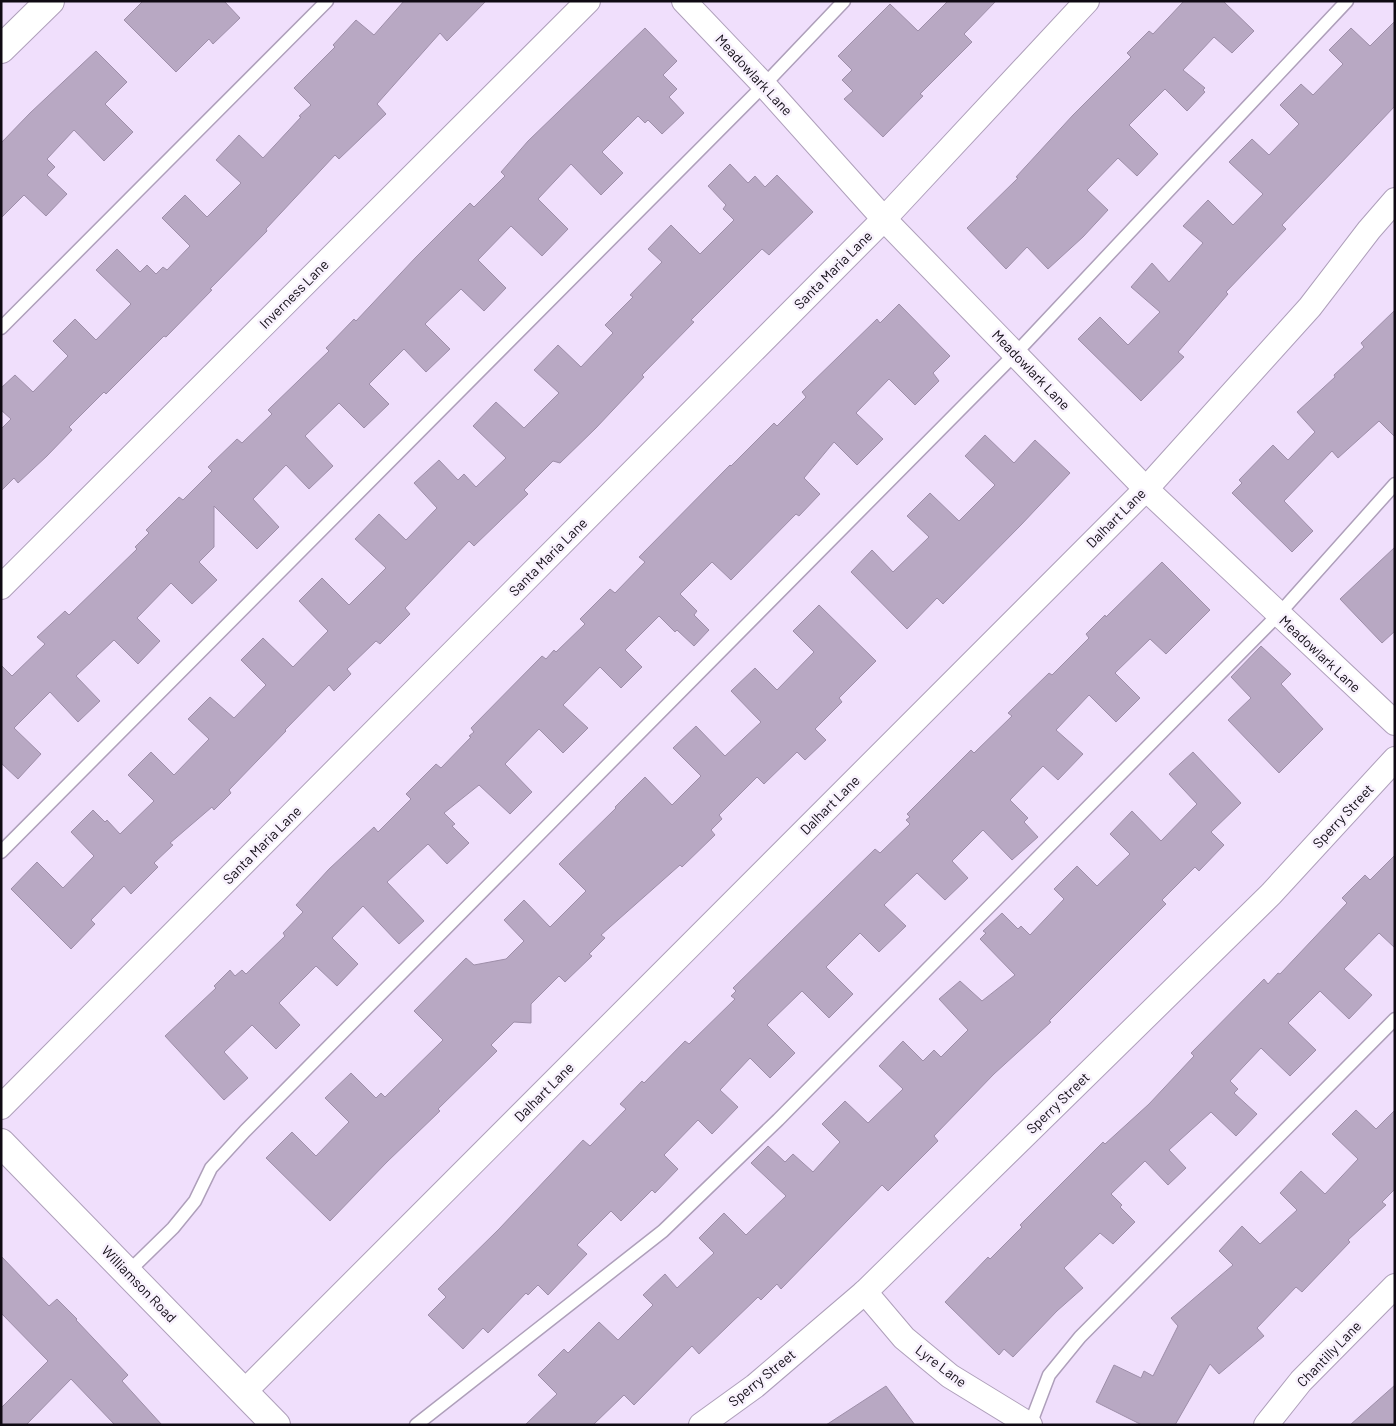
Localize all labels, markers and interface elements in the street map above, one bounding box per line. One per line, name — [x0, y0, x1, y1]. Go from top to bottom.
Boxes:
street label: Meadowlark Lane — [712, 30, 796, 119]
street label: Santa Maria Lane — [790, 227, 875, 312]
street label: Inverness Lane — [256, 256, 332, 332]
street label: Meadowlark Lane — [989, 326, 1074, 413]
street label: Dalhart Lane — [1082, 484, 1149, 551]
street label: Santa Maria Lane — [505, 514, 590, 599]
street label: Meadowlark Lane — [1276, 612, 1365, 696]
street label: Dalhart Lane — [796, 771, 863, 838]
street label: Sperry Street — [1309, 780, 1377, 851]
street label: Santa Maria Lane — [219, 802, 304, 887]
street label: Dalhart Lane — [510, 1058, 577, 1125]
street label: Sperry Street — [1022, 1068, 1093, 1137]
street label: Williamson Road — [98, 1242, 180, 1326]
street label: Chantilly Lane — [1293, 1317, 1364, 1390]
street label: Lyre Lane — [912, 1341, 970, 1390]
street label: Sperry Street — [725, 1345, 799, 1410]

